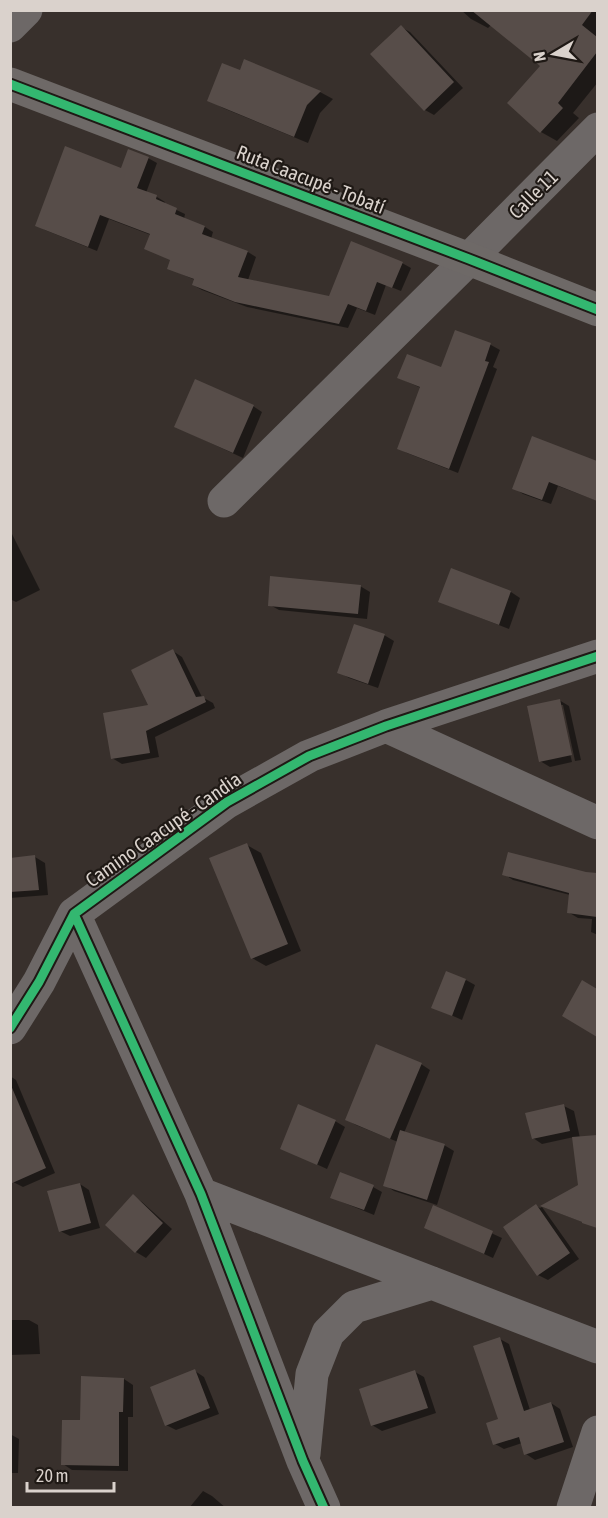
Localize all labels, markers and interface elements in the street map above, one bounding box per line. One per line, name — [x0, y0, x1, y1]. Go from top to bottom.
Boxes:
north arrow — [524, 24, 584, 84]
text: N — [530, 50, 549, 63]
street label: Ruta Caacupé - Tobatí — [233, 140, 389, 218]
street label: Calle 11 — [504, 165, 562, 223]
street label: Camino Caacupé - Candia — [81, 767, 245, 891]
scale bar — [27, 1455, 114, 1493]
text: 20 m — [36, 1465, 68, 1486]

